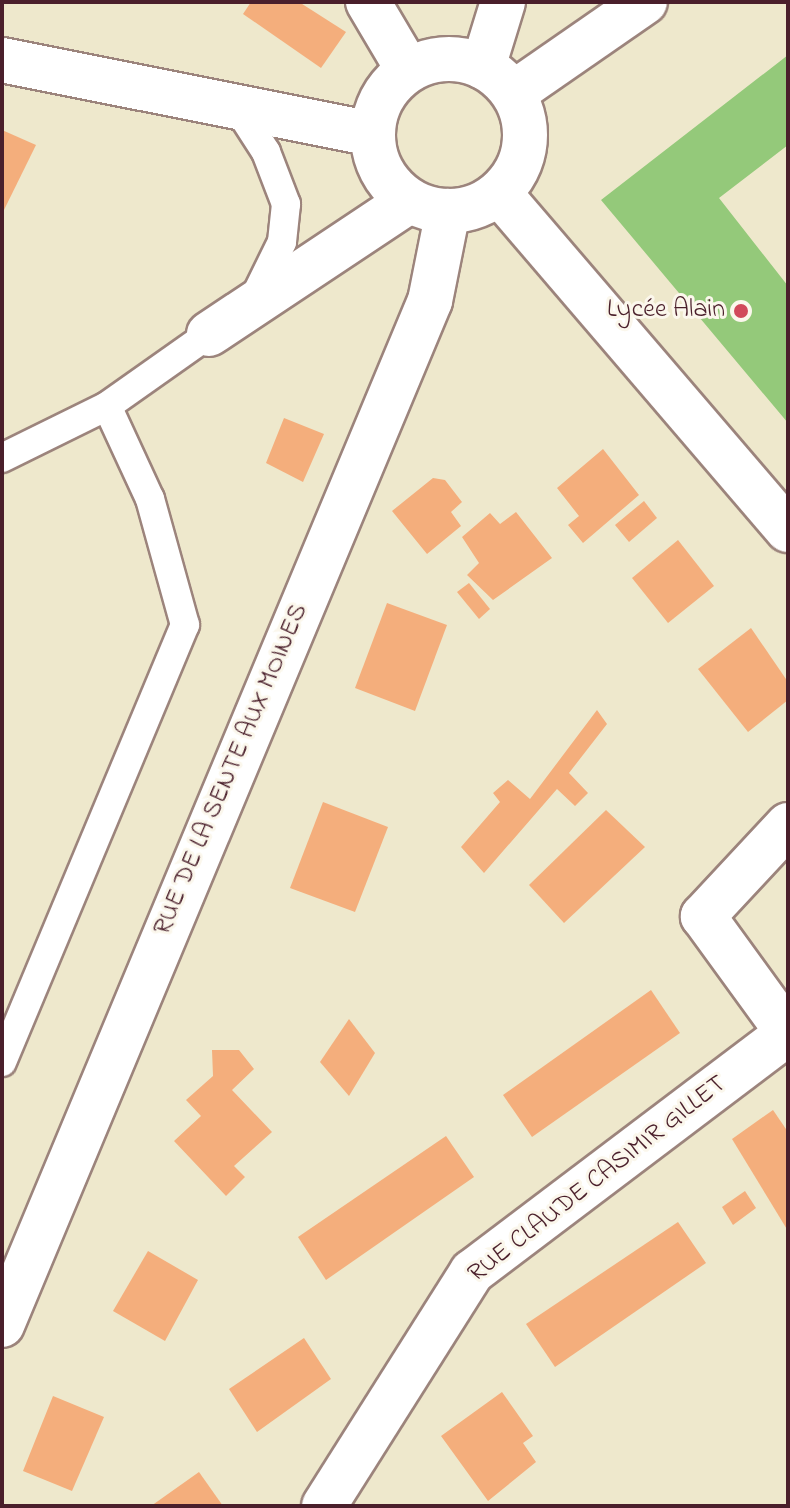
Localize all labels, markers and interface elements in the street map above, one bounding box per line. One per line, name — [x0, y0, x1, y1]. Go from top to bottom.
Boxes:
place label: Lycée Alain — [607, 295, 725, 327]
marker: Lycée Alain — [732, 302, 750, 320]
street label: RUE DE LA SENTE AUX MOINES — [148, 600, 316, 940]
street label: RUE CLAUDE CASIMIR GILLET — [463, 1070, 733, 1290]

